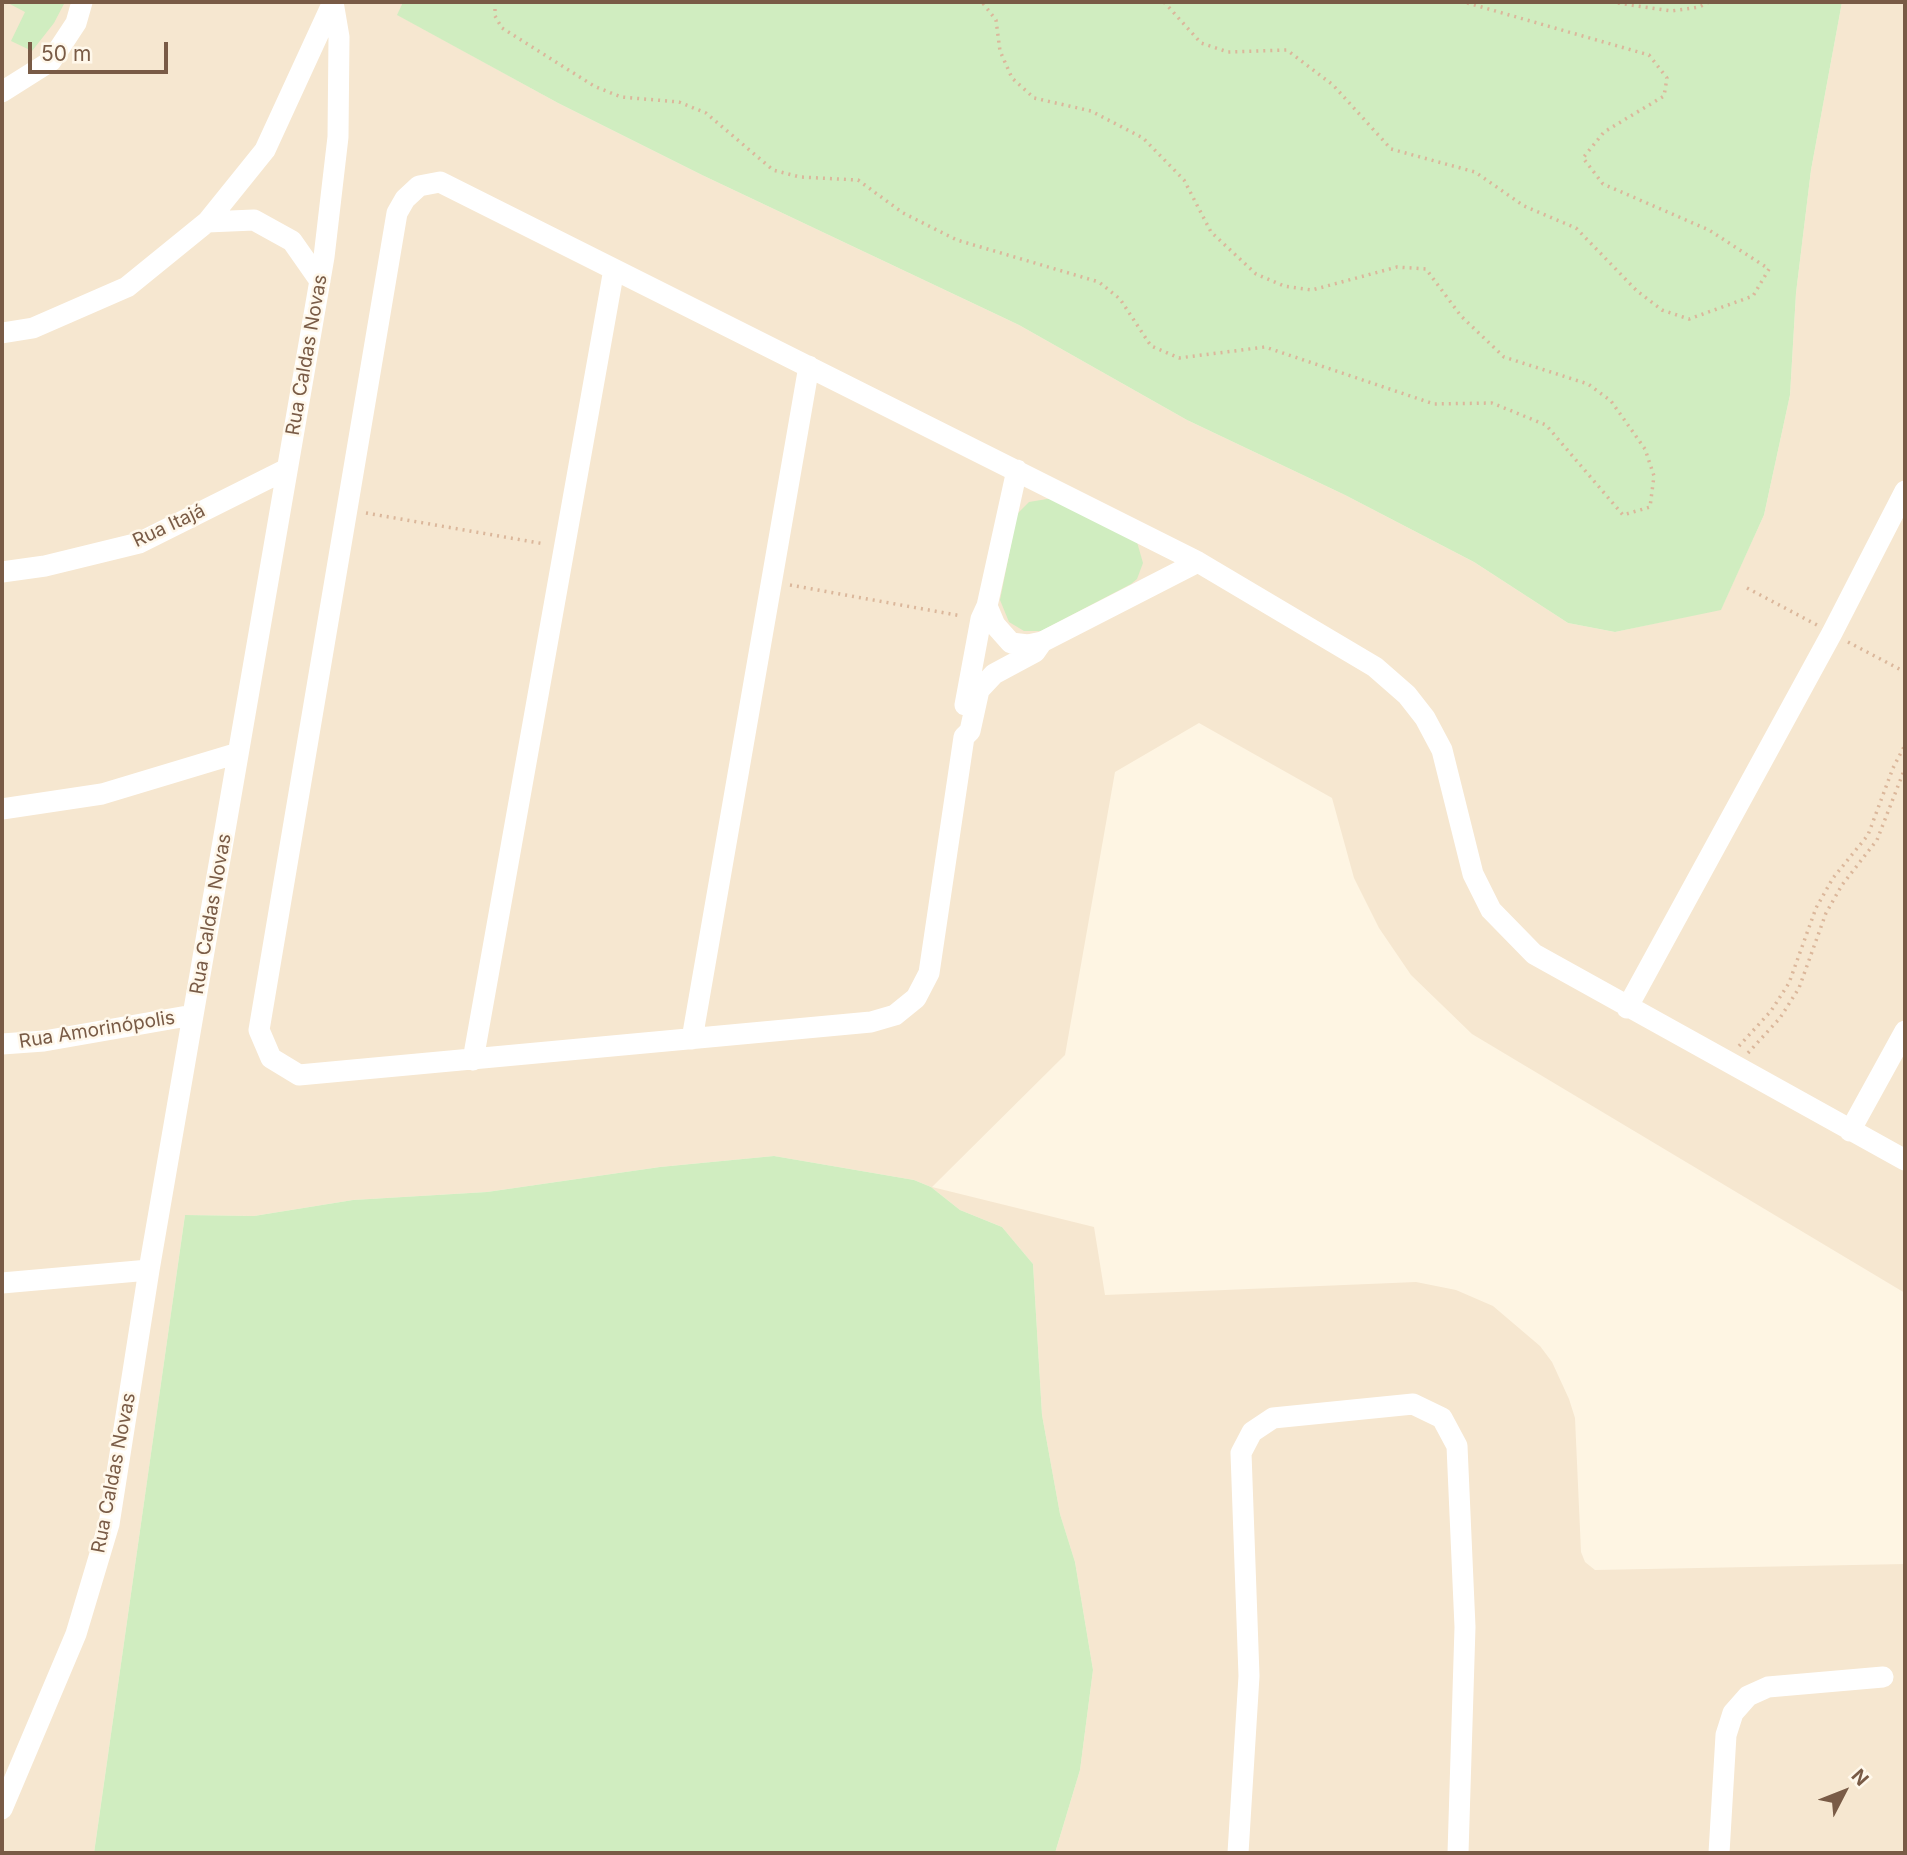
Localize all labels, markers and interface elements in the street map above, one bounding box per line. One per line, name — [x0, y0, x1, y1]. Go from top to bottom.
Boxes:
scale bar — [32, 28, 172, 72]
text: 50 m — [41, 41, 91, 66]
street label: Rua Caldas Novas — [282, 273, 332, 437]
street label: Rua Itajá — [129, 499, 209, 553]
street label: Rua Caldas Novas — [186, 832, 236, 996]
street label: Rua Amorinópolis — [17, 1006, 177, 1054]
street label: Rua Caldas Novas — [87, 1391, 141, 1555]
north arrow — [1809, 1757, 1879, 1827]
text: N — [1847, 1765, 1873, 1791]

